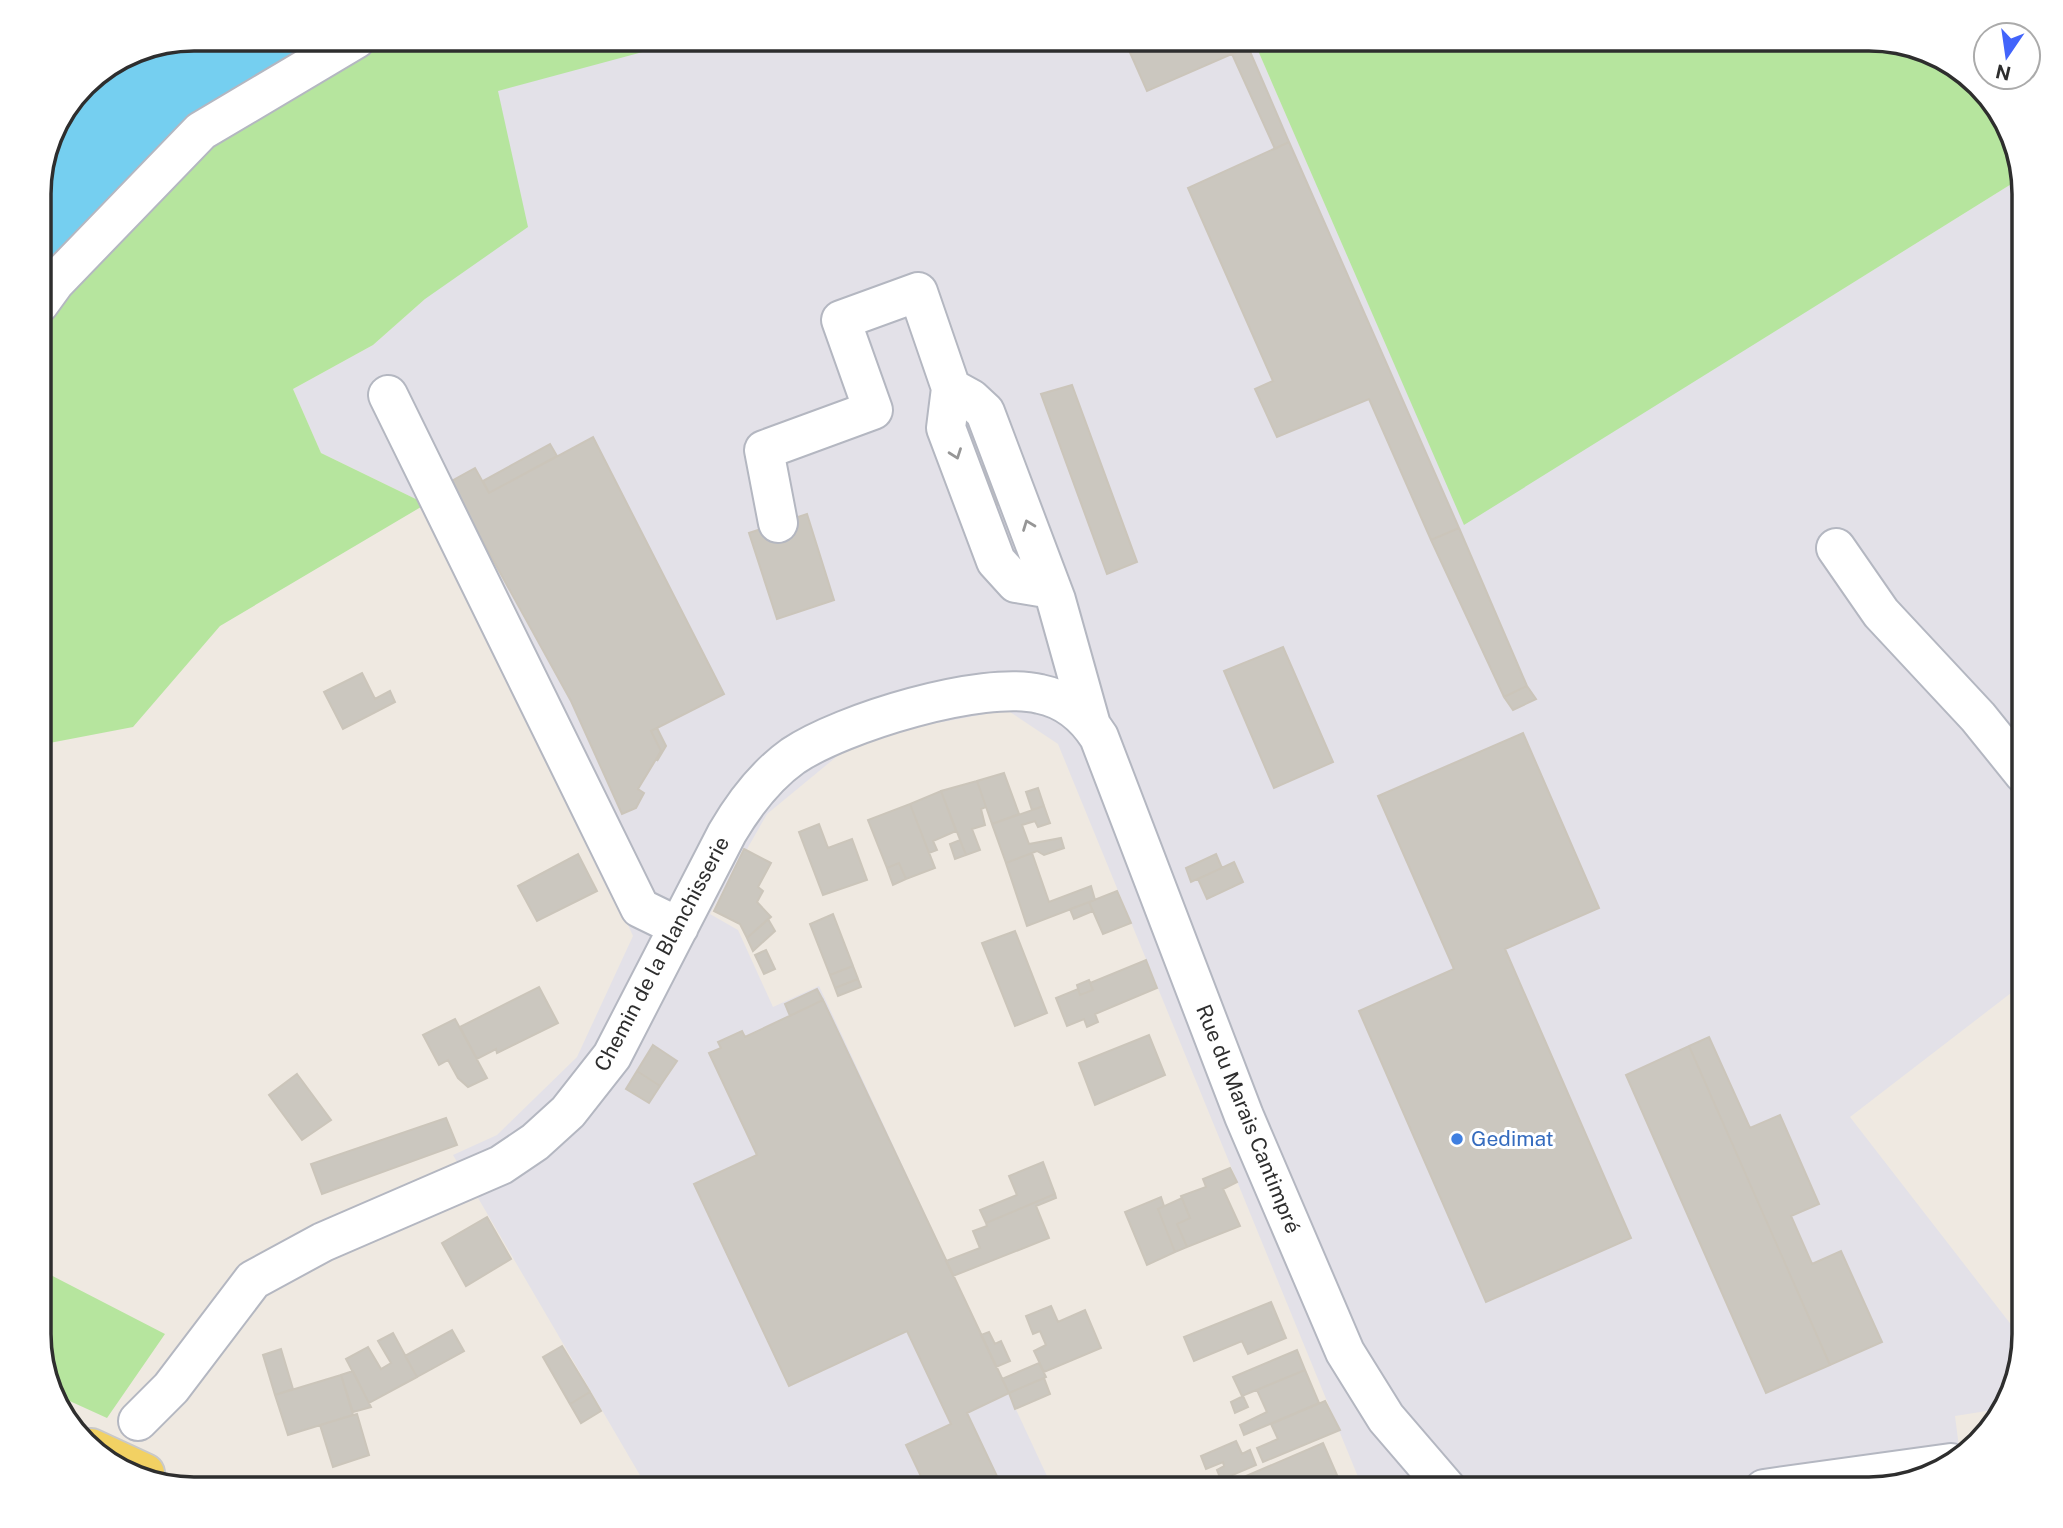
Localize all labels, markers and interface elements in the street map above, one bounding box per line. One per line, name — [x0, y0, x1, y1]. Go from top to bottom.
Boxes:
north arrow — [1972, 21, 2042, 91]
text: N — [1993, 60, 2013, 85]
one-way arrow — [948, 448, 962, 460]
one-way arrow — [1022, 519, 1036, 531]
street label: Chemin de la Blanchisserie — [589, 832, 734, 1075]
street label: Rue du Marais Cantimpré — [1191, 1001, 1306, 1237]
place label: Gedimat — [1471, 1126, 1554, 1151]
marker: Gedimat — [1449, 1131, 1465, 1147]

